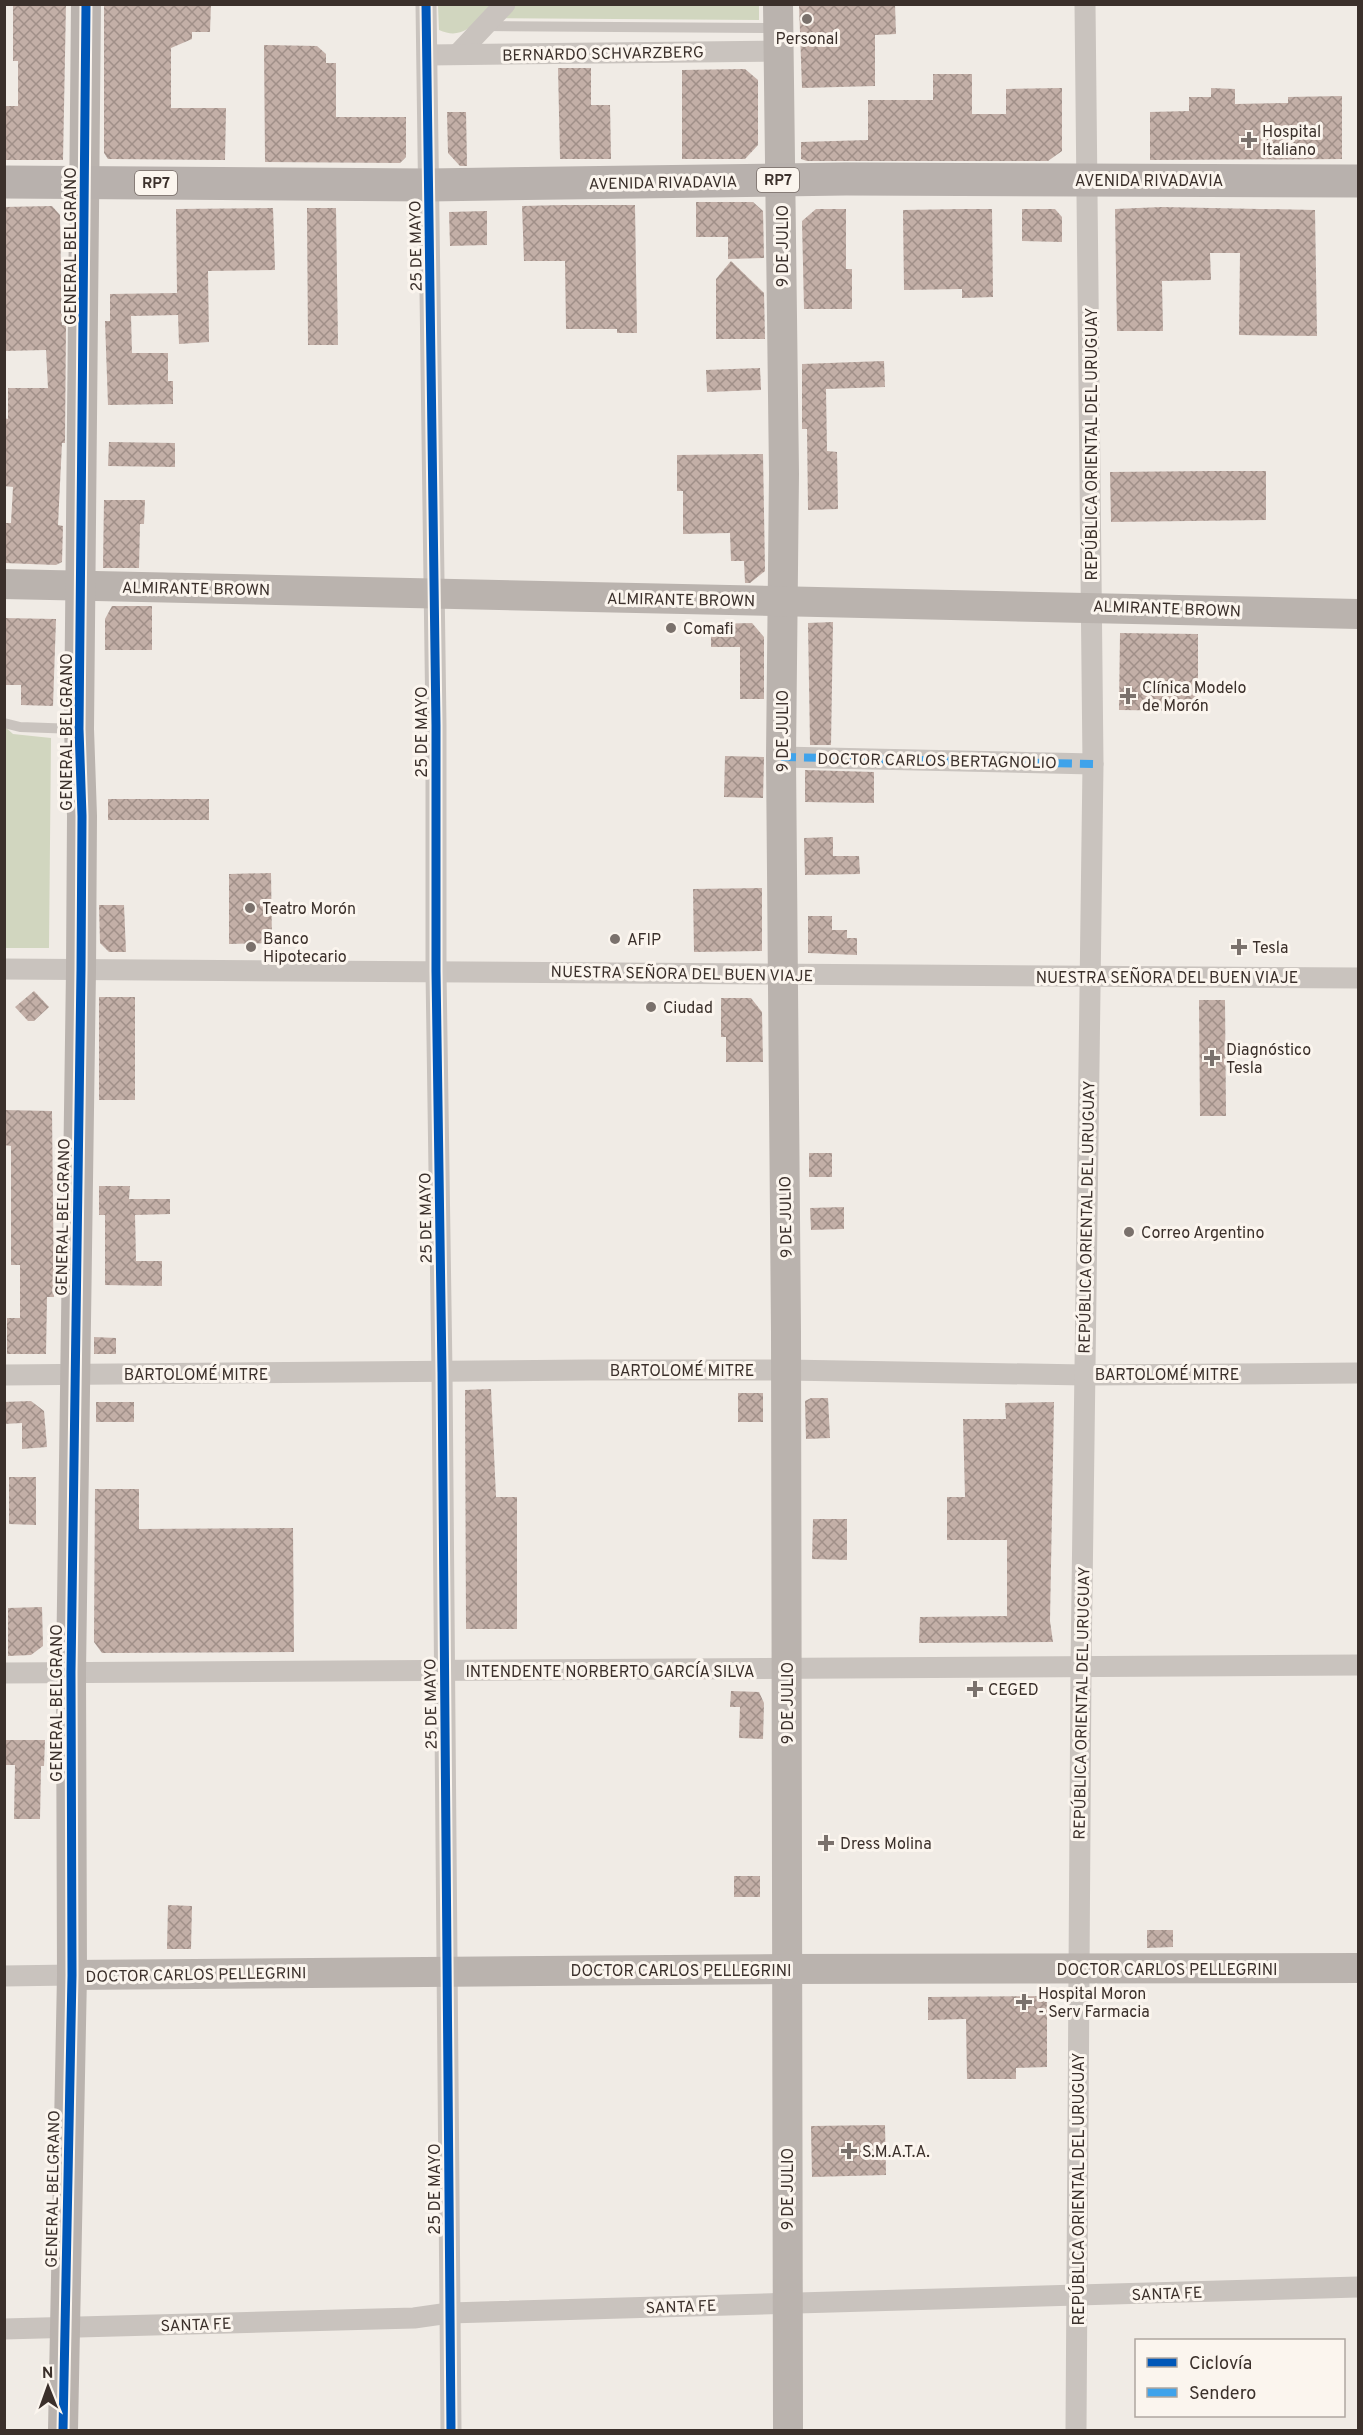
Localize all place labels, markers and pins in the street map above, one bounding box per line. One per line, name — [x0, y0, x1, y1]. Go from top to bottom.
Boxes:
marker: Personal — [800, 12, 814, 26]
place label: Personal — [776, 30, 838, 50]
place label: Hospital Italiano — [1262, 123, 1321, 161]
marker: Hospital Italiano — [1240, 131, 1258, 149]
place label: Comafi — [683, 620, 734, 640]
marker: Comafi — [664, 621, 678, 635]
place label: Clínica Modelo de Morón — [1142, 679, 1247, 717]
marker: Clínica Modelo de Morón — [1119, 687, 1137, 705]
place label: Teatro Morón — [262, 900, 356, 920]
marker: Teatro Morón — [243, 901, 257, 915]
place label: Banco Hipotecario — [263, 930, 347, 968]
place label: AFIP — [627, 931, 661, 951]
marker: AFIP — [608, 932, 622, 946]
marker: Tesla — [1230, 938, 1248, 956]
place label: Tesla — [1252, 939, 1288, 959]
marker: Banco Hipotecario — [244, 940, 258, 954]
place label: Ciudad — [663, 999, 713, 1019]
marker: Ciudad — [644, 1000, 658, 1014]
place label: Diagnóstico Tesla — [1226, 1041, 1311, 1079]
marker: Diagnóstico Tesla — [1203, 1049, 1221, 1067]
place label: Correo Argentino — [1141, 1224, 1264, 1244]
marker: Correo Argentino — [1122, 1225, 1136, 1239]
marker: CEGED — [966, 1680, 984, 1698]
place label: CEGED — [988, 1681, 1039, 1701]
marker: Dress Molina — [817, 1834, 835, 1852]
place label: Dress Molina — [840, 1835, 932, 1855]
place label: Hospital Moron - Serv Farmacia — [1038, 1985, 1150, 2023]
marker: Hospital Moron - Serv Farmacia — [1015, 1993, 1033, 2011]
marker: S.M.A.T.A. — [840, 2142, 858, 2160]
place label: S.M.A.T.A. — [862, 2143, 930, 2163]

